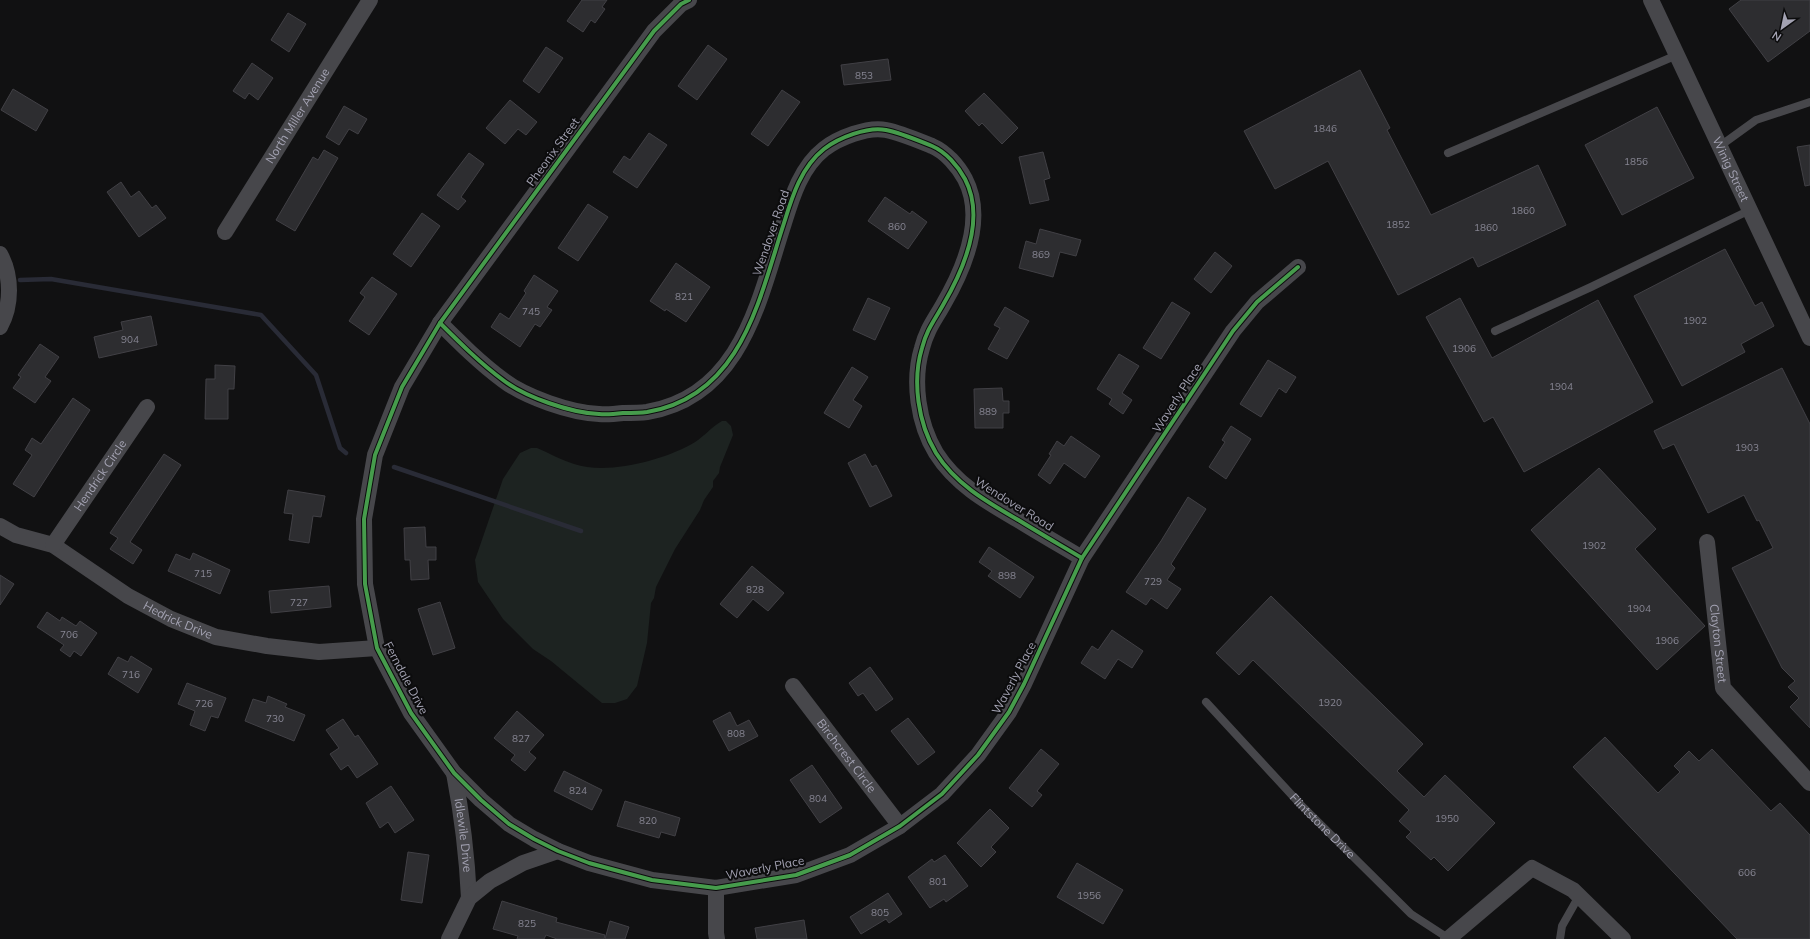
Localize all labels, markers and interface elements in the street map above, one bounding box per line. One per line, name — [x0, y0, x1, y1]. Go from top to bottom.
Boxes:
north arrow — [1762, 8, 1802, 48]
text: N — [1769, 28, 1784, 45]
street label: North Miller Avenue — [262, 65, 333, 166]
house number: 853 — [855, 69, 873, 82]
street label: Pheonix Street — [523, 115, 582, 189]
house number: 1846 — [1313, 122, 1337, 135]
street label: Winig Street — [1709, 134, 1753, 204]
house number: 1856 — [1624, 155, 1648, 168]
street label: Wendover Road — [749, 188, 792, 278]
house number: 1860 — [1511, 204, 1535, 217]
house number: 1852 — [1386, 218, 1410, 231]
house number: 860 — [888, 220, 906, 233]
house number: 1860 — [1474, 221, 1498, 234]
house number: 869 — [1032, 248, 1050, 261]
house number: 821 — [675, 290, 693, 303]
house number: 745 — [522, 305, 540, 318]
house number: 1902 — [1683, 314, 1707, 327]
house number: 904 — [121, 333, 139, 346]
house number: 1906 — [1452, 342, 1476, 355]
street label: Waverly Place — [1149, 360, 1205, 435]
house number: 1904 — [1549, 380, 1573, 393]
house number: 889 — [979, 405, 997, 418]
street label: Hendrick Circle — [70, 437, 129, 514]
house number: 1903 — [1735, 441, 1759, 454]
street label: Wendover Road — [972, 473, 1056, 534]
house number: 1902 — [1582, 539, 1606, 552]
house number: 715 — [194, 567, 212, 580]
house number: 898 — [998, 569, 1016, 582]
house number: 729 — [1144, 575, 1162, 588]
house number: 828 — [746, 583, 764, 596]
house number: 727 — [290, 596, 308, 609]
street label: Hedrick Drive — [141, 598, 215, 642]
house number: 1904 — [1627, 602, 1651, 615]
street label: Clayton Street — [1707, 603, 1730, 683]
house number: 706 — [60, 628, 78, 641]
house number: 1906 — [1655, 634, 1679, 647]
street label: Ferndale Drive — [381, 639, 432, 717]
street label: Waverly Place — [988, 639, 1039, 716]
house number: 716 — [122, 668, 140, 681]
house number: 1920 — [1318, 696, 1342, 709]
house number: 726 — [195, 697, 213, 710]
house number: 730 — [266, 712, 284, 725]
street label: Birchcrest Circle — [814, 716, 880, 796]
house number: 808 — [727, 727, 745, 740]
house number: 827 — [512, 732, 530, 745]
house number: 824 — [569, 784, 587, 797]
street label: Flintstone Drive — [1287, 790, 1359, 861]
house number: 804 — [809, 792, 827, 805]
street label: Idlewile Drive — [452, 797, 475, 873]
house number: 1950 — [1435, 812, 1459, 825]
house number: 820 — [639, 814, 657, 827]
street label: Waverly Place — [724, 853, 805, 882]
house number: 606 — [1738, 866, 1756, 879]
house number: 801 — [929, 875, 947, 888]
house number: 1956 — [1077, 889, 1101, 902]
house number: 805 — [871, 906, 889, 919]
house number: 825 — [518, 917, 536, 930]

